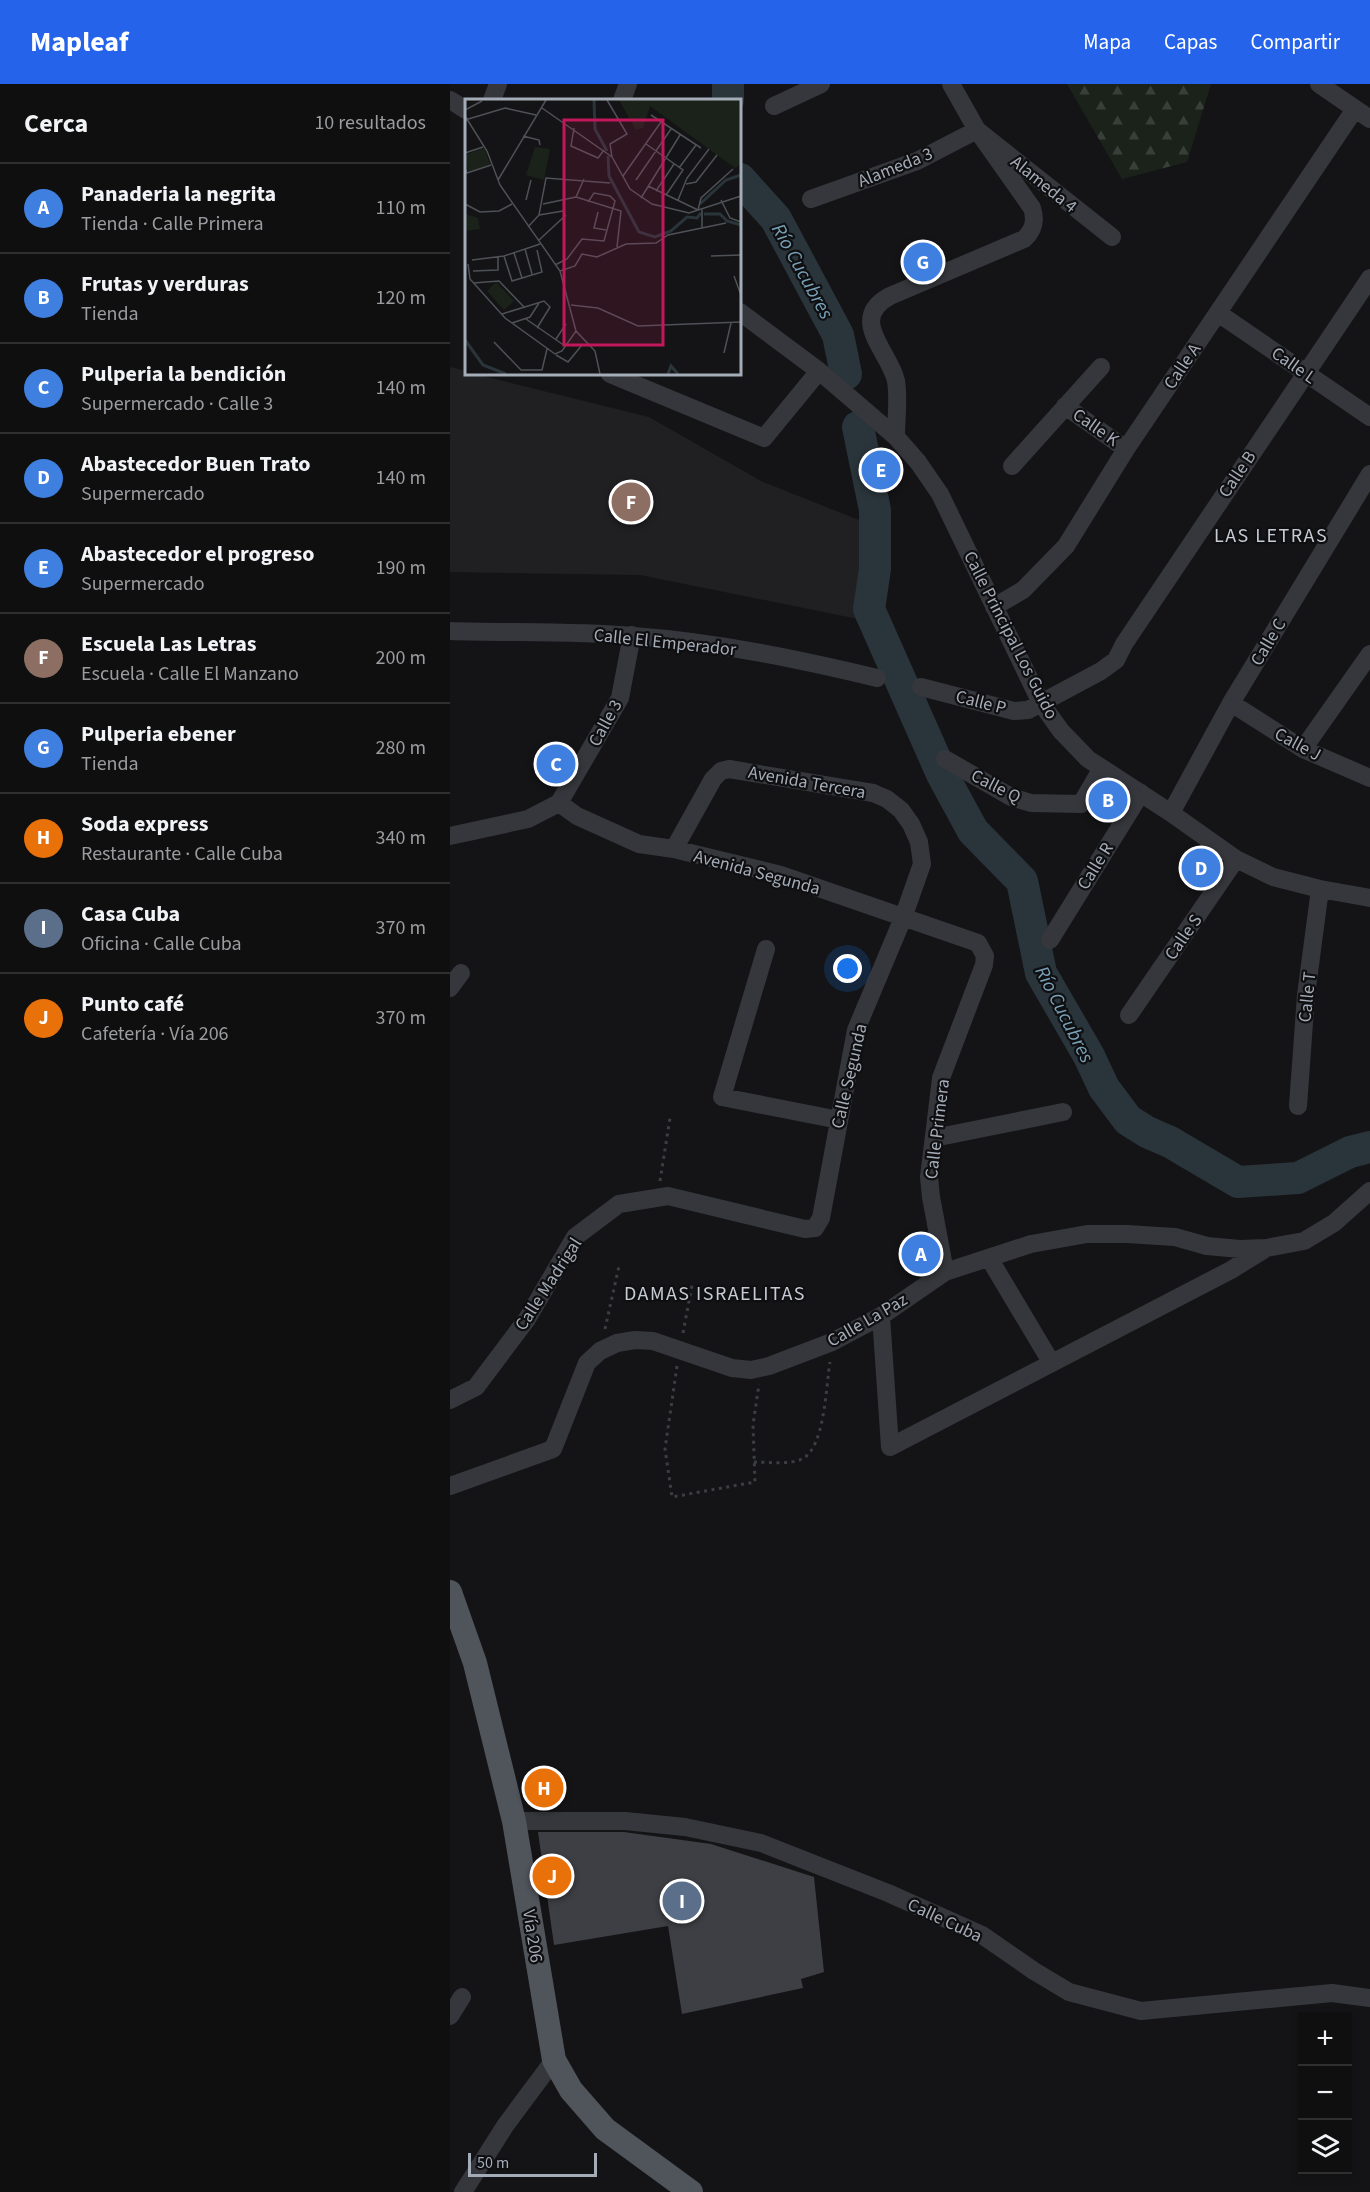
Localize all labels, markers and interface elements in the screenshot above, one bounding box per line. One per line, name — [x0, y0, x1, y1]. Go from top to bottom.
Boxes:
text: Mapleaf — [30, 22, 129, 62]
text: Mapa — [1083, 27, 1131, 57]
text: Capas — [1164, 27, 1217, 57]
text: Compartir — [1250, 27, 1340, 57]
inset map — [465, 99, 741, 375]
text: Cerca — [24, 105, 88, 142]
text: 10 resultados — [314, 109, 426, 137]
street label: Alameda 3 — [854, 141, 936, 194]
street label: Alameda 4 — [1005, 150, 1082, 219]
text: Panaderia la negrita — [81, 178, 276, 210]
text: A — [38, 194, 49, 222]
text: 110 m — [376, 194, 426, 222]
text: Tienda · Calle Primera — [81, 210, 264, 238]
water label: Río Cucubres — [764, 219, 840, 324]
pin: G — [904, 240, 942, 285]
text: Frutas y verduras — [81, 268, 249, 300]
text: B — [37, 284, 50, 312]
text: 120 m — [376, 284, 426, 312]
text: Tienda — [81, 300, 139, 328]
street label: Calle A — [1158, 338, 1207, 394]
street label: Calle L — [1266, 341, 1321, 390]
text: Pulperia la bendición — [81, 358, 286, 390]
text: C — [38, 374, 49, 402]
text: 140 m — [376, 374, 426, 402]
text: Supermercado · Calle 3 — [81, 390, 273, 418]
street label: Calle K — [1067, 402, 1124, 453]
street label: Calle B — [1213, 446, 1262, 503]
text: Abastecedor Buen Trato — [81, 448, 310, 480]
pin: E — [862, 448, 900, 492]
text: D — [37, 464, 50, 492]
text: 140 m — [376, 464, 426, 492]
text: Supermercado — [81, 480, 205, 508]
pin: F — [612, 480, 651, 524]
district label: LAS LETRAS — [1214, 522, 1328, 550]
text: Abastecedor el progreso — [81, 538, 314, 570]
street label: Calle Principal Los Guido — [959, 547, 1063, 723]
text: E — [38, 554, 49, 582]
text: 190 m — [376, 554, 426, 582]
text: Supermercado — [81, 570, 205, 598]
street label: Calle C — [1244, 614, 1292, 671]
street label: Calle El Emperador — [593, 623, 738, 662]
text: Escuela Las Letras — [81, 628, 257, 660]
text: F — [38, 644, 49, 672]
text: 200 m — [376, 644, 426, 672]
text: Escuela · Calle El Manzano — [81, 660, 299, 688]
street label: Calle P — [954, 685, 1008, 719]
street label: Calle 3 — [582, 695, 629, 751]
text: Pulperia ebener — [81, 718, 236, 750]
street label: Calle J — [1270, 721, 1326, 767]
text: G — [37, 734, 50, 762]
text: 280 m — [376, 734, 426, 762]
pin: C — [536, 742, 576, 786]
text: Tienda — [81, 750, 139, 778]
street label: Avenida Tercera — [746, 760, 868, 805]
street label: Calle Q — [966, 763, 1025, 810]
pin: B — [1088, 778, 1128, 822]
text: Soda express — [81, 808, 208, 840]
text: H — [37, 824, 50, 852]
text: 340 m — [376, 824, 426, 852]
street label: Calle R — [1071, 838, 1120, 895]
text: Restaurante · Calle Cuba — [81, 840, 283, 868]
street label: Avenida Segunda — [691, 844, 823, 901]
pin: D — [1182, 846, 1221, 890]
text: Casa Cuba — [81, 898, 180, 930]
street label: Calle S — [1159, 909, 1208, 965]
text: I — [40, 914, 47, 942]
text: 370 m — [376, 914, 426, 942]
text: Oficina · Calle Cuba — [81, 930, 242, 958]
your location — [833, 954, 862, 983]
water label: Río Cucubres — [1028, 961, 1101, 1068]
street label: Calle T — [1292, 970, 1323, 1024]
text: Punto café — [81, 988, 184, 1020]
text: J — [38, 1004, 49, 1032]
text: 370 m — [376, 1004, 426, 1032]
text: Cafetería · Vía 206 — [81, 1020, 229, 1048]
street label: Calle Segunda — [825, 1021, 874, 1131]
street label: Calle Primera — [919, 1078, 956, 1181]
pin: A — [902, 1232, 940, 1276]
street label: Calle Madrigal — [509, 1233, 588, 1336]
district label: DAMAS ISRAELITAS — [624, 1280, 806, 1308]
street label: Calle La Paz — [823, 1287, 912, 1353]
pin: H — [524, 1766, 563, 1810]
pin: J — [532, 1854, 572, 1898]
pin: I — [662, 1878, 702, 1924]
street label: Calle Cuba — [903, 1892, 986, 1949]
street label: Vía 206 — [516, 1908, 549, 1964]
map controls — [1298, 2012, 1352, 2174]
button: + — [1298, 2012, 1352, 2066]
button: − — [1298, 2066, 1352, 2120]
button: layers — [1298, 2120, 1352, 2174]
scale bar — [468, 2150, 597, 2178]
text: 50 m — [477, 2152, 509, 2174]

